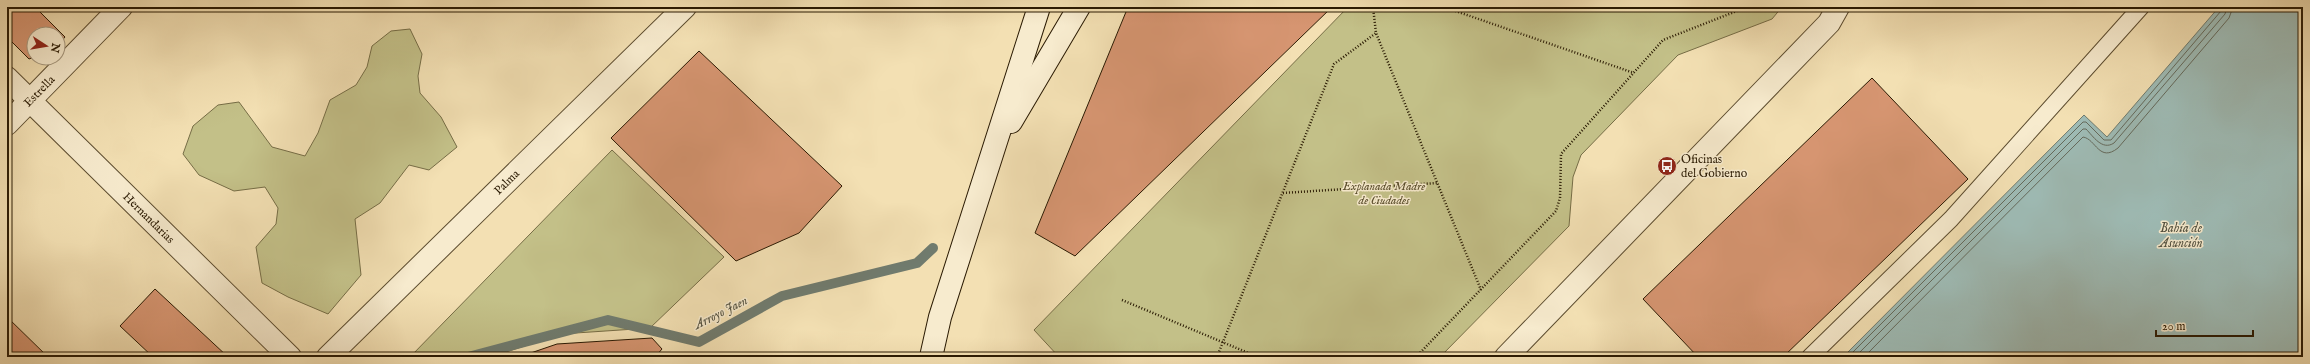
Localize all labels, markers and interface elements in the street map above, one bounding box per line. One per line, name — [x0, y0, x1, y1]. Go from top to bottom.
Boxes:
north arrow — [26, 26, 66, 66]
text: N — [47, 41, 63, 54]
street label: Estrella — [20, 71, 58, 110]
place label: Oficinas del Gobierno — [1681, 152, 1748, 181]
bus stop icon: Oficinas del Gobierno — [1656, 155, 1678, 177]
street label: Palma — [491, 166, 523, 198]
park label: Explanada Madre de Ciudades — [1342, 179, 1425, 208]
street label: Hernandarias — [120, 189, 178, 246]
water label: Bahía de Asunción — [2157, 220, 2203, 252]
water label: Arroyo Jaen — [689, 292, 751, 335]
scale bar — [2156, 312, 2253, 338]
text: 20 m — [2162, 319, 2185, 334]

